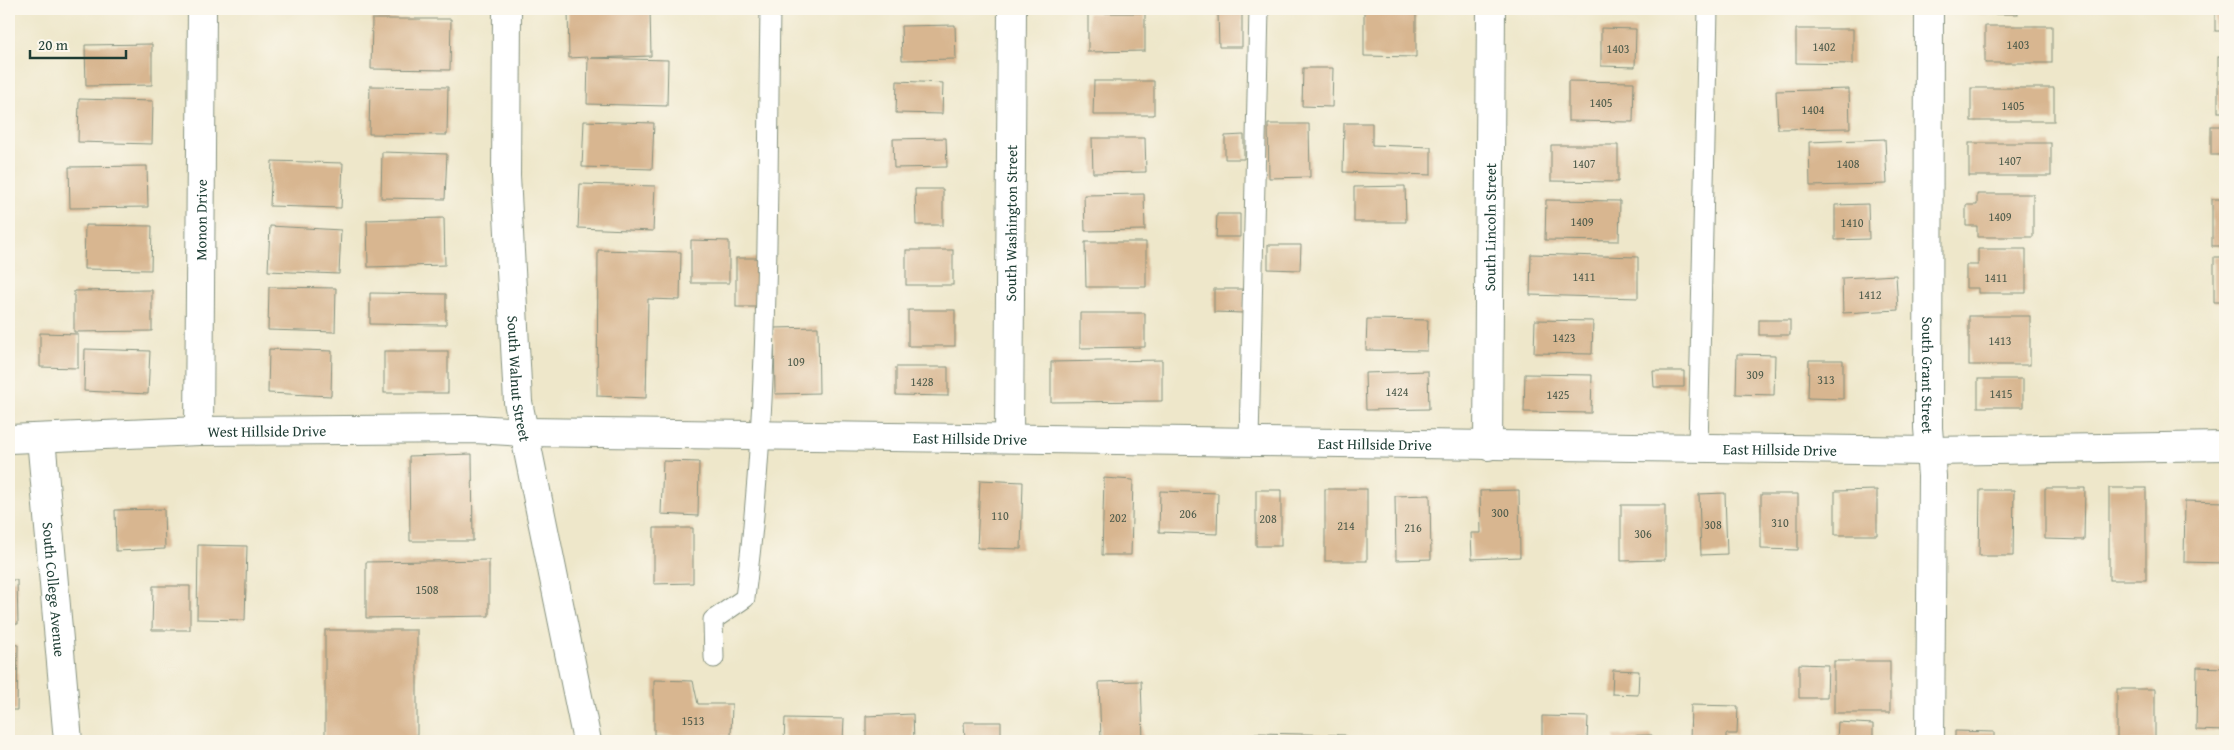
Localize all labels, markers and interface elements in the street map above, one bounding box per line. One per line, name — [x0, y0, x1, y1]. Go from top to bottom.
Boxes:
scale bar — [30, 28, 126, 60]
text: 20 m — [38, 34, 69, 55]
house number: 1403 — [2006, 36, 2030, 53]
house number: 1402 — [1812, 38, 1836, 55]
house number: 1403 — [1606, 40, 1630, 57]
house number: 1405 — [1589, 94, 1613, 111]
house number: 1405 — [2001, 97, 2025, 114]
house number: 1404 — [1801, 101, 1825, 118]
street label: South Washington Street — [999, 144, 1022, 301]
house number: 1407 — [1998, 152, 2022, 169]
house number: 1407 — [1572, 155, 1596, 172]
house number: 1408 — [1836, 155, 1860, 172]
street label: South Lincoln Street — [1479, 162, 1500, 291]
street label: Monon Drive — [190, 179, 211, 261]
house number: 1409 — [1988, 208, 2012, 225]
house number: 1409 — [1570, 213, 1594, 230]
house number: 1410 — [1840, 214, 1864, 231]
house number: 1411 — [1572, 268, 1596, 285]
house number: 1411 — [1984, 269, 2008, 286]
house number: 1412 — [1858, 286, 1882, 303]
street label: South Walnut Street — [503, 315, 536, 444]
street label: South Grant Street — [1917, 316, 1939, 435]
house number: 1423 — [1552, 329, 1576, 346]
house number: 1413 — [1988, 332, 2012, 349]
house number: 109 — [787, 353, 805, 370]
house number: 309 — [1746, 366, 1764, 383]
house number: 313 — [1817, 371, 1835, 388]
house number: 1428 — [910, 373, 934, 390]
house number: 1424 — [1385, 383, 1409, 400]
house number: 1415 — [1989, 385, 2013, 402]
house number: 1425 — [1546, 386, 1570, 403]
street label: West Hillside Drive — [207, 420, 326, 441]
street label: East Hillside Drive — [913, 427, 1027, 449]
street label: East Hillside Drive — [1318, 432, 1432, 455]
street label: East Hillside Drive — [1723, 438, 1837, 460]
house number: 300 — [1491, 504, 1509, 521]
house number: 206 — [1179, 505, 1197, 522]
house number: 110 — [991, 507, 1009, 524]
house number: 202 — [1109, 509, 1127, 526]
house number: 208 — [1259, 510, 1277, 527]
house number: 310 — [1771, 514, 1789, 531]
house number: 308 — [1704, 516, 1722, 533]
house number: 214 — [1337, 517, 1355, 534]
house number: 216 — [1404, 519, 1422, 536]
street label: South College Avenue — [38, 521, 71, 658]
house number: 306 — [1634, 525, 1652, 542]
house number: 1508 — [415, 581, 439, 598]
house number: 1513 — [681, 712, 705, 729]

